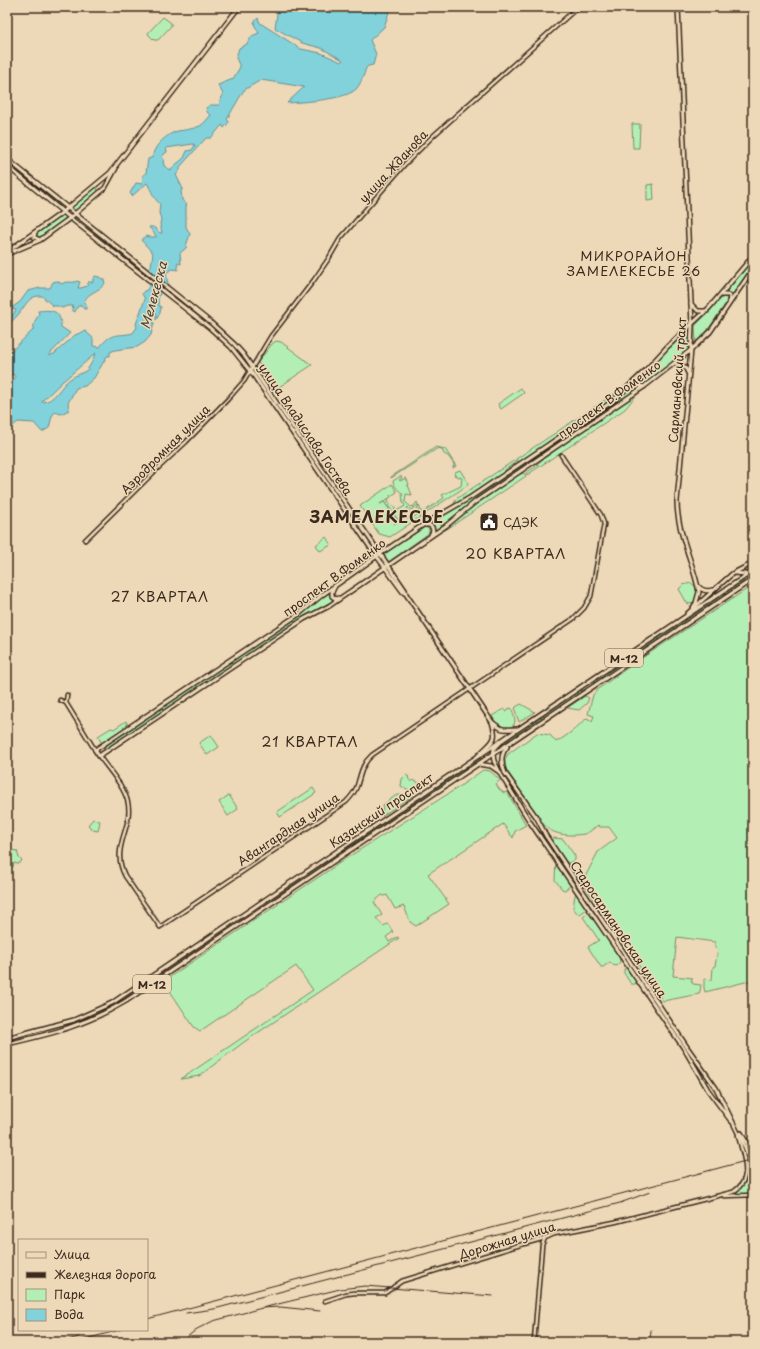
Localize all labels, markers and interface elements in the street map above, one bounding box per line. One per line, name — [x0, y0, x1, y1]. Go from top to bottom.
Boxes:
street label: улица Жданова — [354, 125, 432, 206]
district label: МИКРОРАЙОН ЗАМЕЛЕКЕСЬЕ 26 — [567, 246, 701, 280]
water label: Мелекеска — [135, 258, 171, 331]
street label: Сармановский тракт — [664, 316, 690, 443]
street label: проспект В.Фоменко — [554, 355, 664, 443]
street label: улица Владислава Гостева — [255, 359, 358, 499]
street label: Аэродромная улица — [116, 400, 214, 498]
district label: ЗАМЕЛЕКЕСЬЕ — [309, 504, 444, 528]
public building icon: СДЭК — [478, 511, 500, 533]
place label: СДЭК — [503, 513, 538, 531]
street label: проспект В.Фоменко — [279, 533, 389, 621]
district label: 20 КВАРТАЛ — [465, 543, 567, 564]
district label: 27 КВАРТАЛ — [111, 586, 209, 607]
road number: М-12 — [605, 649, 643, 667]
district label: 21 КВАРТАЛ — [261, 731, 359, 752]
street label: Казанский проспект — [325, 768, 437, 852]
street label: Авангардная улица — [234, 788, 343, 870]
street label: Старосармановская улица — [566, 857, 672, 1001]
road number: М-12 — [133, 975, 171, 993]
street label: Дорожная улица — [456, 1217, 558, 1263]
legend — [18, 1239, 148, 1331]
text: Улица — [54, 1245, 90, 1263]
text: Железная дорога — [54, 1265, 157, 1283]
text: Парк — [54, 1285, 86, 1303]
text: Вода — [54, 1305, 84, 1323]

